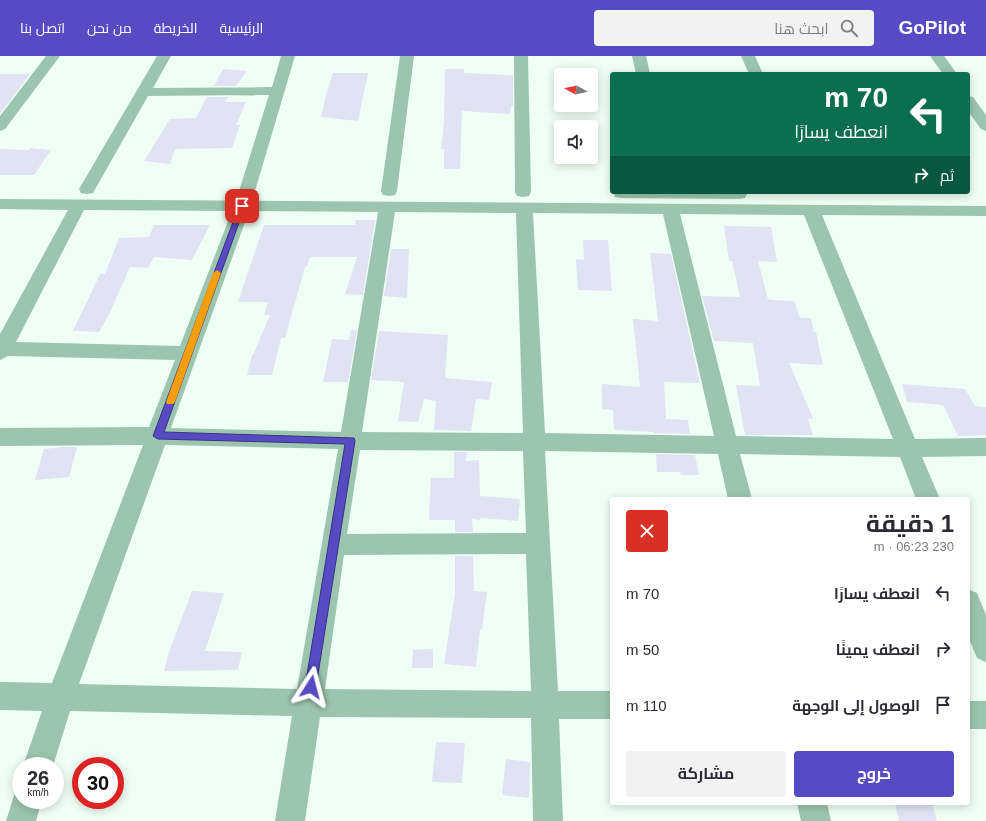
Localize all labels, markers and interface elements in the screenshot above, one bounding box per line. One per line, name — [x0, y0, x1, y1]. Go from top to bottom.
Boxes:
search box — [594, 10, 874, 46]
icon: search — [838, 17, 860, 39]
text: GoPilot — [898, 17, 966, 38]
text: اتصل بنا — [20, 20, 65, 36]
text: من نحن — [87, 20, 132, 36]
text: الخريطة — [154, 20, 197, 36]
text: الرئيسية — [219, 20, 263, 36]
text: ابحث هنا — [774, 20, 828, 37]
north arrow — [554, 68, 598, 112]
map controls — [554, 68, 598, 164]
text: 70 m — [824, 82, 888, 113]
icon: left — [902, 88, 954, 140]
button: sound — [554, 120, 598, 164]
text: انعطف يسارًا — [794, 122, 888, 142]
icon: right — [910, 164, 932, 186]
text: ثم — [940, 167, 954, 184]
pin — [225, 189, 259, 223]
icon: arrive — [231, 195, 253, 217]
button: close — [626, 510, 668, 552]
text: 1 دقيقة — [866, 510, 954, 537]
text: 230 m · 06:23 — [874, 539, 954, 554]
icon: left — [932, 582, 954, 604]
text: 70 m — [626, 585, 659, 602]
text: انعطف يسارًا — [834, 585, 920, 602]
icon: right — [932, 638, 954, 660]
text: 50 m — [626, 641, 659, 658]
text: انعطف يمينًا — [836, 641, 920, 658]
position arrow — [290, 666, 332, 708]
icon: arrive — [932, 694, 954, 716]
text: 110 m — [626, 697, 667, 714]
text: الوصول إلى الوجهة — [792, 697, 920, 714]
button: مشاركة — [626, 751, 786, 797]
button: خروج — [794, 751, 954, 797]
speed limit sign: 30 — [72, 757, 124, 809]
text: 26 — [27, 767, 49, 789]
text: km/h — [27, 787, 49, 798]

